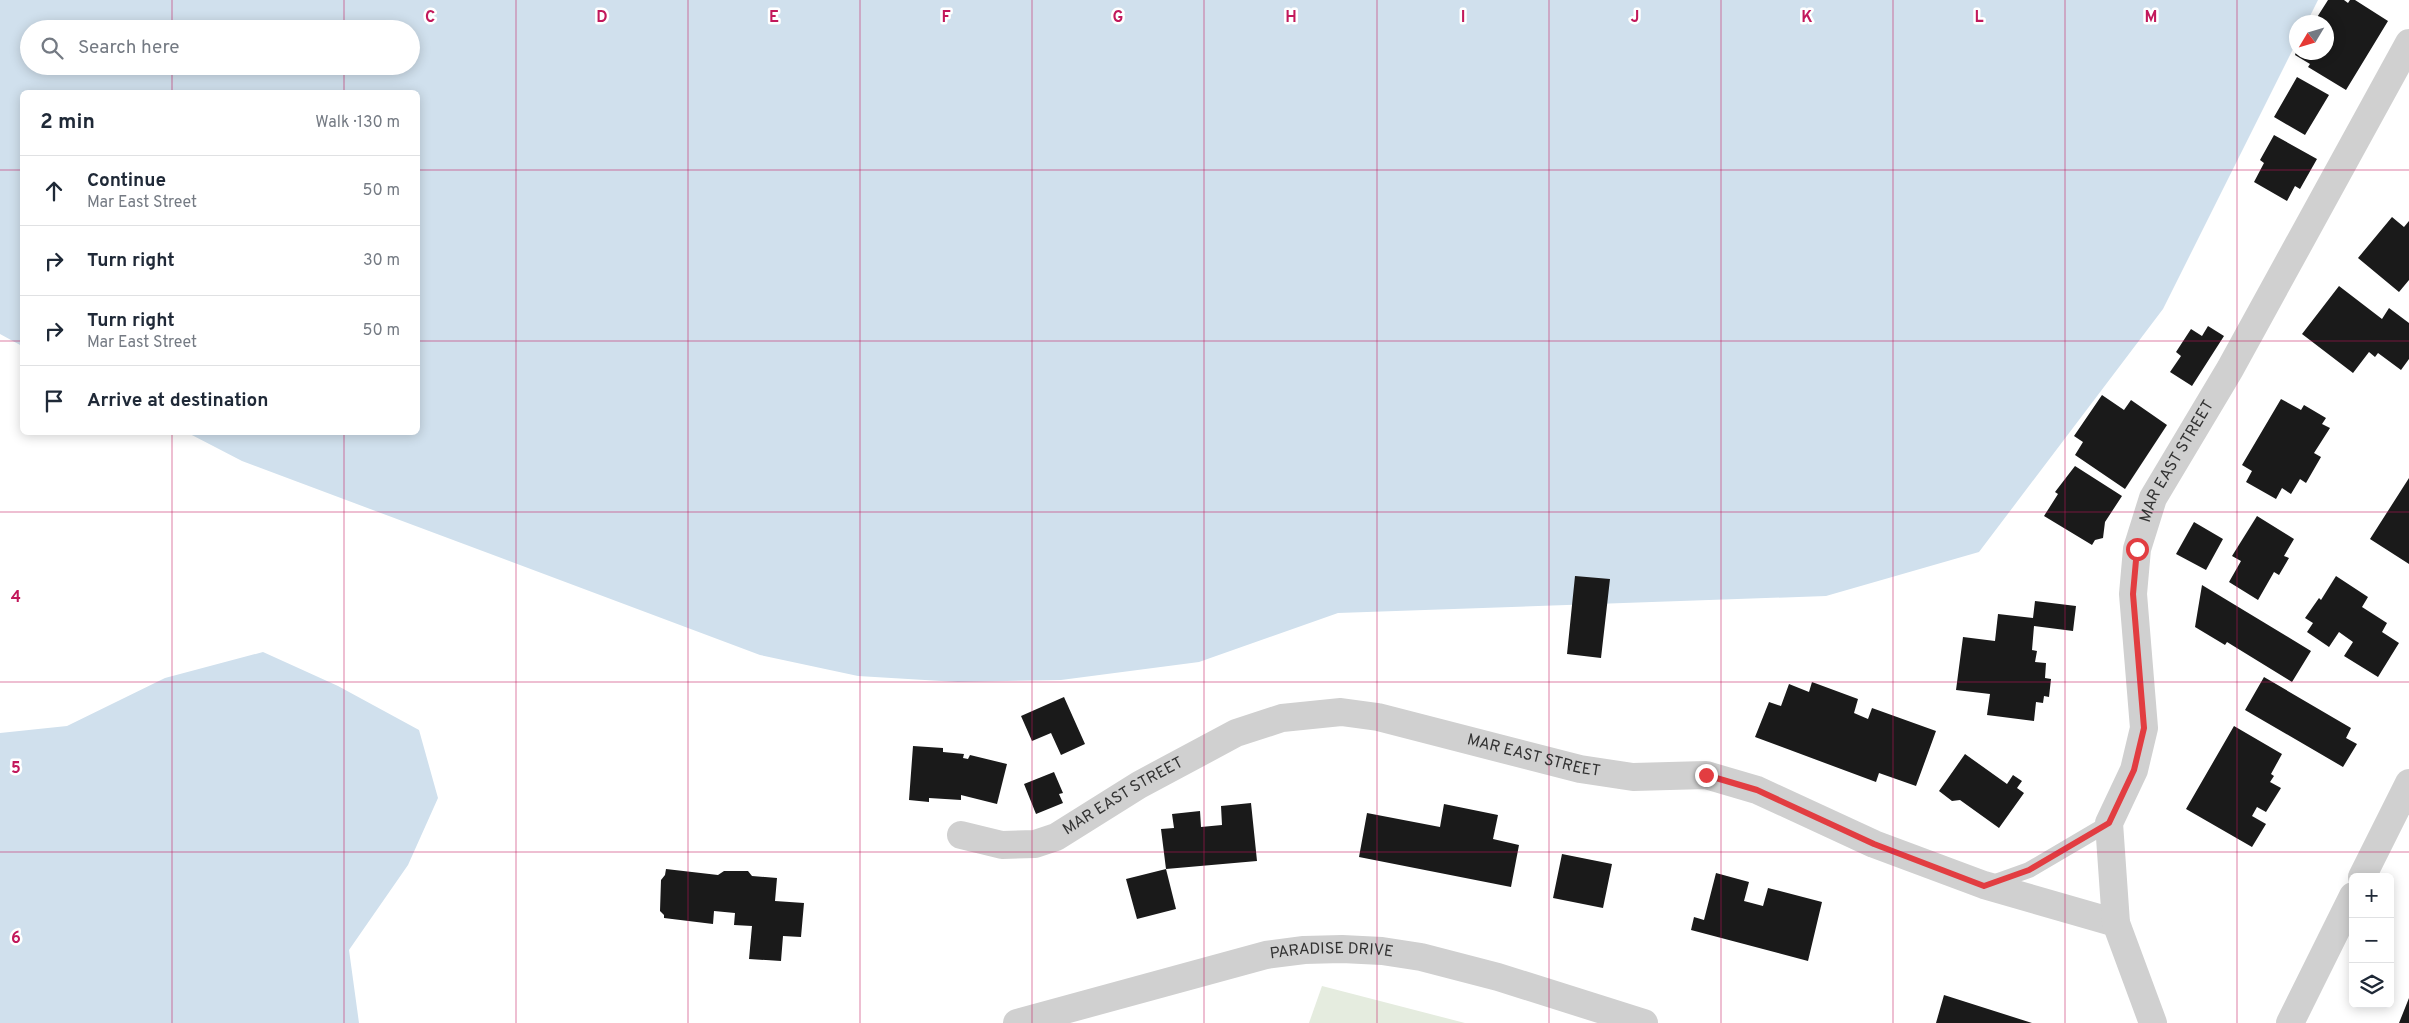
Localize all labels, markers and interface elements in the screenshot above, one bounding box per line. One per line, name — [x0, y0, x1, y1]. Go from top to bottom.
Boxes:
text: C — [425, 8, 435, 28]
text: D — [596, 8, 608, 28]
text: E — [769, 8, 779, 28]
text: F — [941, 8, 951, 28]
text: G — [1113, 8, 1123, 28]
text: H — [1285, 8, 1297, 28]
text: I — [1461, 8, 1465, 28]
text: J — [1631, 8, 1639, 28]
text: K — [1801, 8, 1813, 28]
text: L — [1974, 8, 1984, 28]
text: M — [2145, 8, 2157, 28]
north arrow — [2289, 15, 2334, 60]
search box — [20, 20, 420, 75]
icon: search — [38, 34, 66, 62]
text: Search here — [78, 36, 180, 60]
text: 2 min — [40, 109, 95, 136]
text: Walk · 130 m — [315, 113, 400, 133]
text: Continue — [87, 169, 166, 193]
icon: ahead — [40, 177, 68, 205]
text: 50 m — [363, 181, 400, 201]
text: Mar East Street — [87, 193, 197, 213]
icon: right — [40, 247, 68, 275]
text: Turn right — [87, 249, 175, 273]
text: 30 m — [363, 251, 400, 271]
text: Turn right — [87, 309, 175, 333]
icon: right — [40, 317, 68, 345]
text: 50 m — [363, 321, 400, 341]
text: Mar East Street — [87, 333, 197, 353]
icon: arrive — [40, 387, 68, 415]
text: Arrive at destination — [87, 389, 268, 413]
street label: MAR EAST STREET — [2136, 397, 2219, 525]
route start — [2126, 538, 2149, 561]
text: 4 — [11, 588, 21, 608]
street label: MAR EAST STREET — [1465, 730, 1602, 782]
street label: MAR EAST STREET — [1059, 753, 1187, 840]
text: 5 — [11, 759, 21, 779]
route end — [1695, 764, 1718, 787]
map controls — [2349, 873, 2394, 1008]
button: + — [2349, 873, 2394, 918]
button: − — [2349, 918, 2394, 963]
text: 6 — [11, 929, 21, 949]
street label: PARADISE DRIVE — [1269, 939, 1395, 964]
button: layers — [2349, 963, 2394, 1008]

